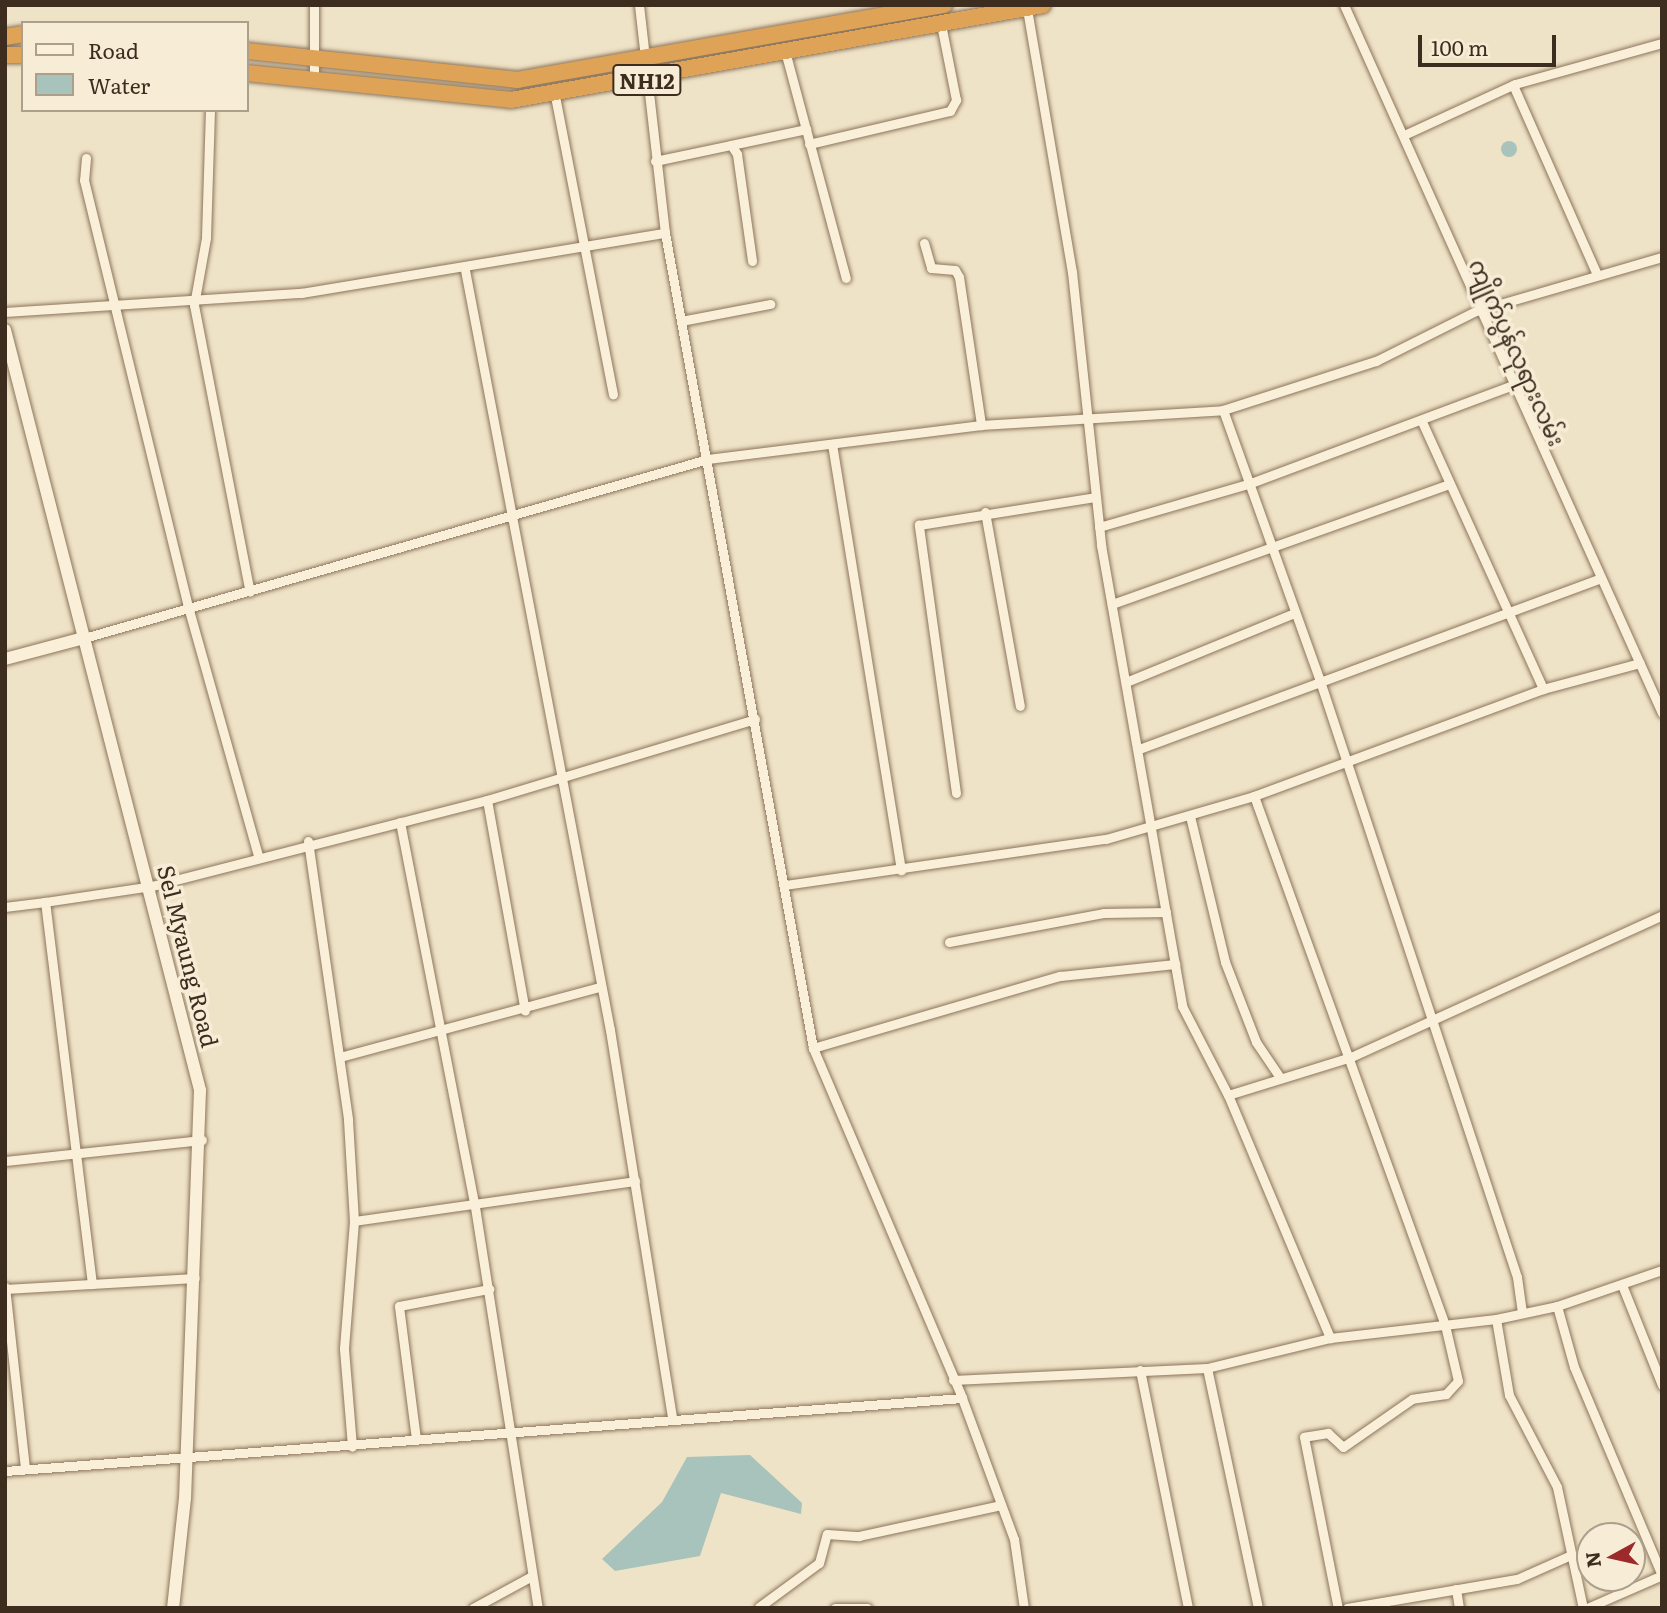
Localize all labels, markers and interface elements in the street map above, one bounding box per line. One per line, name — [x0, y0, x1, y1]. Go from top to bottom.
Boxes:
legend — [21, 21, 248, 112]
scale bar — [1422, 21, 1560, 65]
text: 100 m — [1431, 31, 1488, 62]
text: Road — [88, 34, 139, 65]
road number: NH12 — [612, 62, 682, 98]
text: Water — [88, 69, 150, 100]
street label: ကျိုက်ပွန်လုရားလမ်း — [1464, 254, 1572, 450]
street label: Sel Myaung Road — [153, 862, 225, 1050]
north arrow — [1576, 1522, 1646, 1592]
text: N — [1577, 1550, 1607, 1569]

